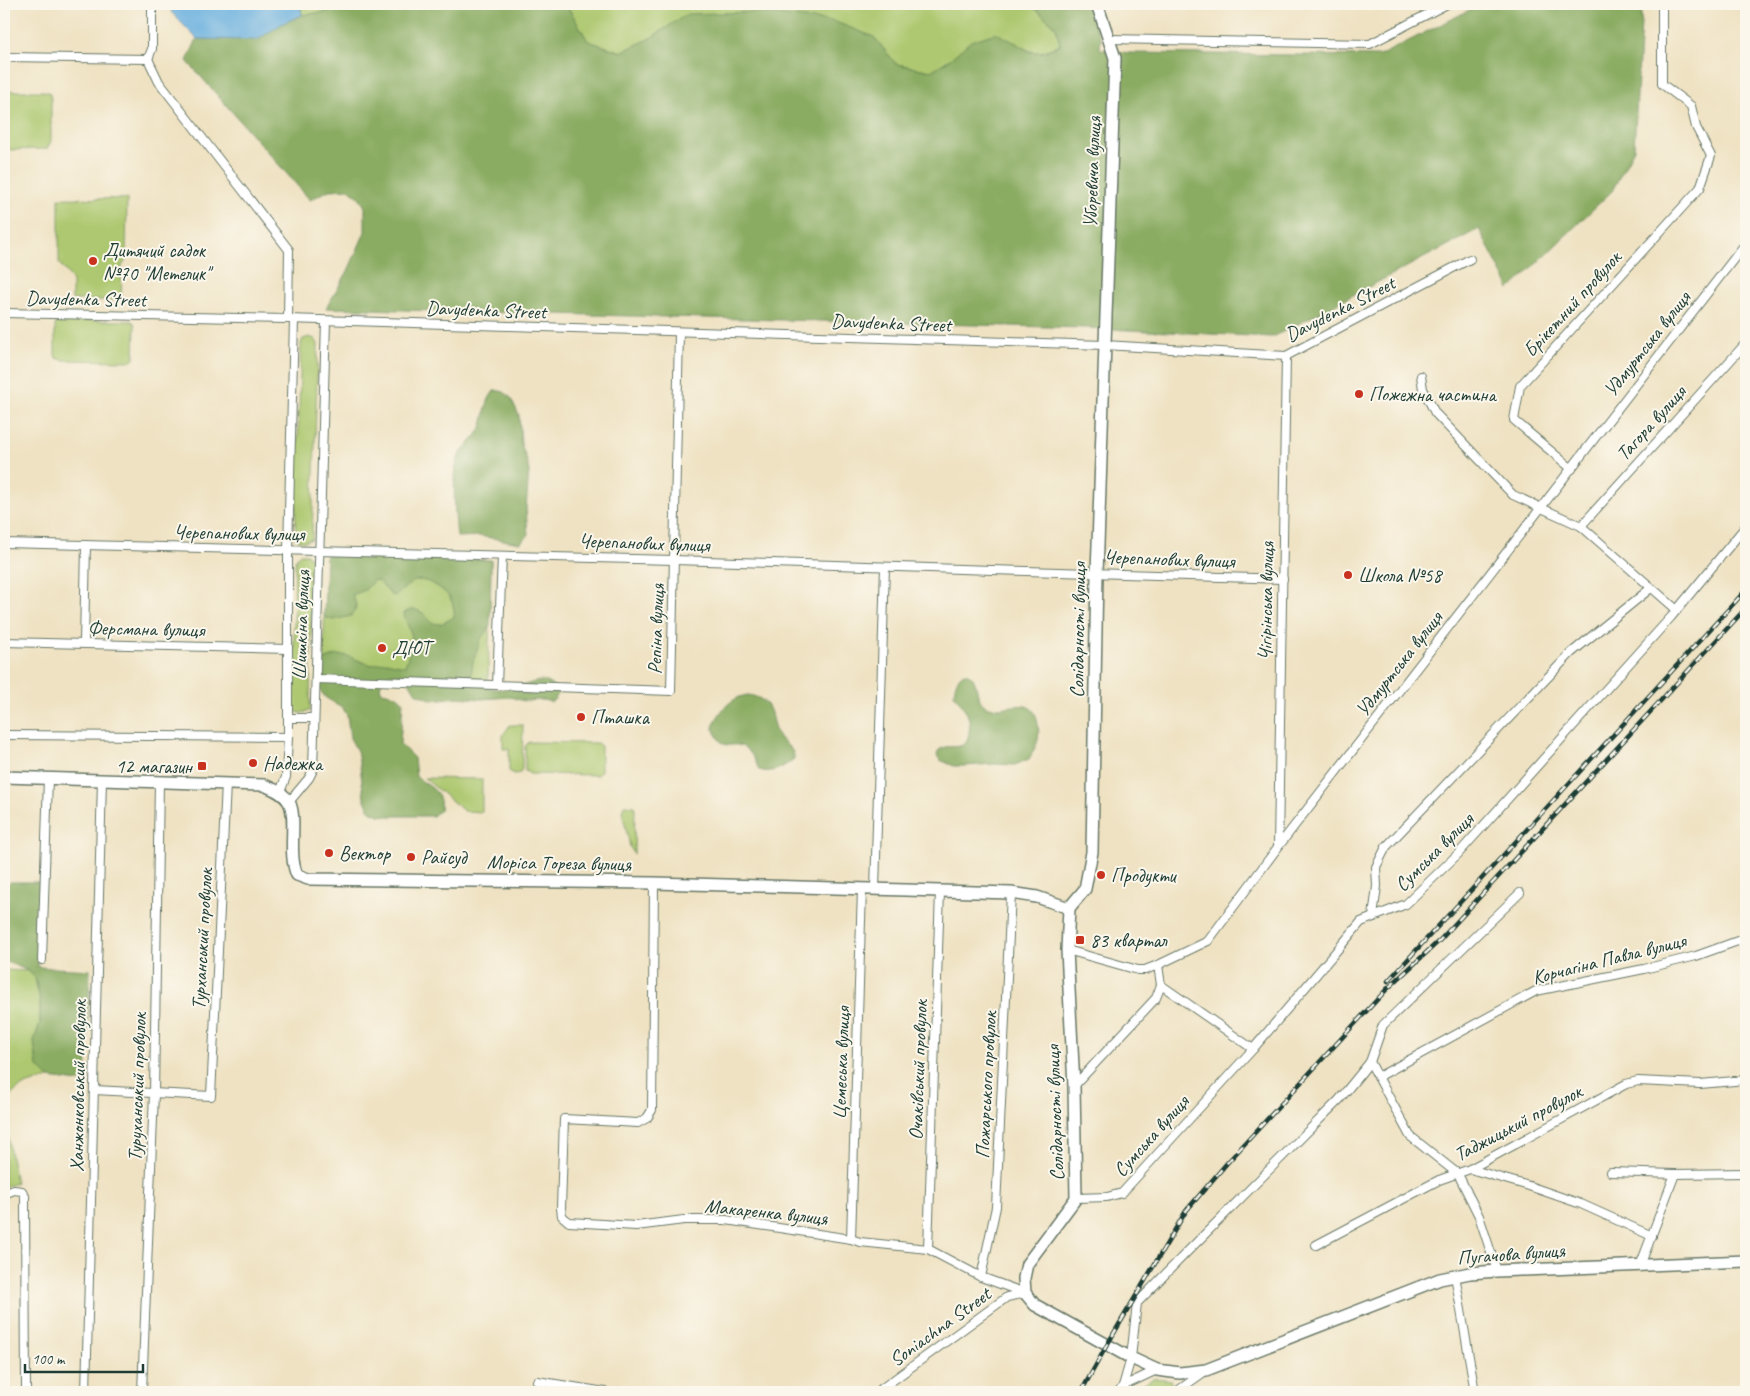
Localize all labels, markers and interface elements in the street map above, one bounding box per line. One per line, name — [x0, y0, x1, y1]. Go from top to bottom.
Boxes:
street label: Уборевича вулиця — [1078, 115, 1106, 228]
place label: Дитячий садок №70 "Метелик" — [103, 238, 214, 286]
street label: Брiкетний провулок — [1518, 244, 1627, 362]
marker: Дитячий садок №70 "Метелик" — [87, 255, 99, 267]
street label: Davydenka Street — [1281, 269, 1401, 347]
street label: Davydenka Street — [26, 285, 149, 313]
street label: Удмуртська вулиця — [1598, 285, 1697, 402]
street label: Davydenka Street — [425, 295, 549, 325]
street label: Davydenka Street — [830, 308, 954, 338]
street label: Тагора вулиця — [1611, 379, 1693, 466]
place label: Пожежна частина — [1369, 382, 1498, 407]
marker: Пожежна частина — [1353, 388, 1365, 400]
street label: Черепанових вулиця — [173, 519, 306, 547]
street label: Черепанових вулиця — [578, 528, 712, 558]
street label: Чiгiрiнська вулиця — [1252, 541, 1280, 661]
street label: Черепанових вулиця — [1103, 544, 1237, 574]
street label: Солідарності вулиця — [1064, 560, 1092, 698]
place label: Школа №58 — [1358, 563, 1443, 588]
street label: Шишкiна вулиця — [287, 569, 315, 680]
marker: Школа №58 — [1342, 569, 1354, 581]
street label: Репiна вулиця — [642, 583, 670, 675]
street label: Удмуртська вулиця — [1350, 605, 1449, 722]
street label: Ферсмана вулиця — [87, 615, 207, 643]
place label: ДЮТ — [392, 636, 435, 661]
marker: ДЮТ — [376, 642, 388, 654]
place label: Пташка — [591, 705, 651, 730]
marker: Пташка — [575, 711, 587, 723]
place label: Надежка — [263, 751, 324, 776]
place label: 12 магазин — [115, 754, 194, 779]
marker: Надежка — [247, 757, 259, 769]
marker: 12 магазин — [196, 760, 208, 772]
street label: Сумська вулиця — [1389, 806, 1480, 897]
place label: Вектор — [339, 841, 391, 866]
place label: Райсуд — [421, 845, 468, 870]
marker: Вектор — [323, 847, 335, 859]
street label: Моріса Тореза вулиця — [487, 849, 632, 877]
marker: Райсуд — [405, 851, 417, 863]
place label: Продукти — [1111, 863, 1177, 888]
street label: Турханський провулок — [186, 866, 218, 1010]
marker: Продукти — [1095, 869, 1107, 881]
street label: Корчагіна Павла вулиця — [1530, 927, 1690, 990]
place label: 83 квартал — [1090, 928, 1168, 953]
marker: 83 квартал — [1074, 934, 1086, 946]
street label: Ханжонковський провулок — [64, 998, 92, 1172]
street label: Очакiвський провулок — [903, 998, 933, 1140]
street label: Цемеська вулиця — [827, 1004, 856, 1120]
street label: Пожарського провулок — [970, 1009, 1002, 1159]
street label: Туруханський провулок — [122, 1010, 152, 1162]
street label: Солідарності вулиця — [1040, 1043, 1070, 1181]
street label: Таджицький провулок — [1450, 1078, 1588, 1167]
street label: Сумська вулиця — [1108, 1089, 1195, 1182]
street label: Макаренка вулиця — [703, 1193, 829, 1231]
street label: Пугачова вулиця — [1456, 1238, 1566, 1270]
street label: Soniachna Street — [884, 1280, 998, 1372]
scale bar — [25, 1341, 142, 1373]
text: 100 m — [32, 1350, 66, 1369]

